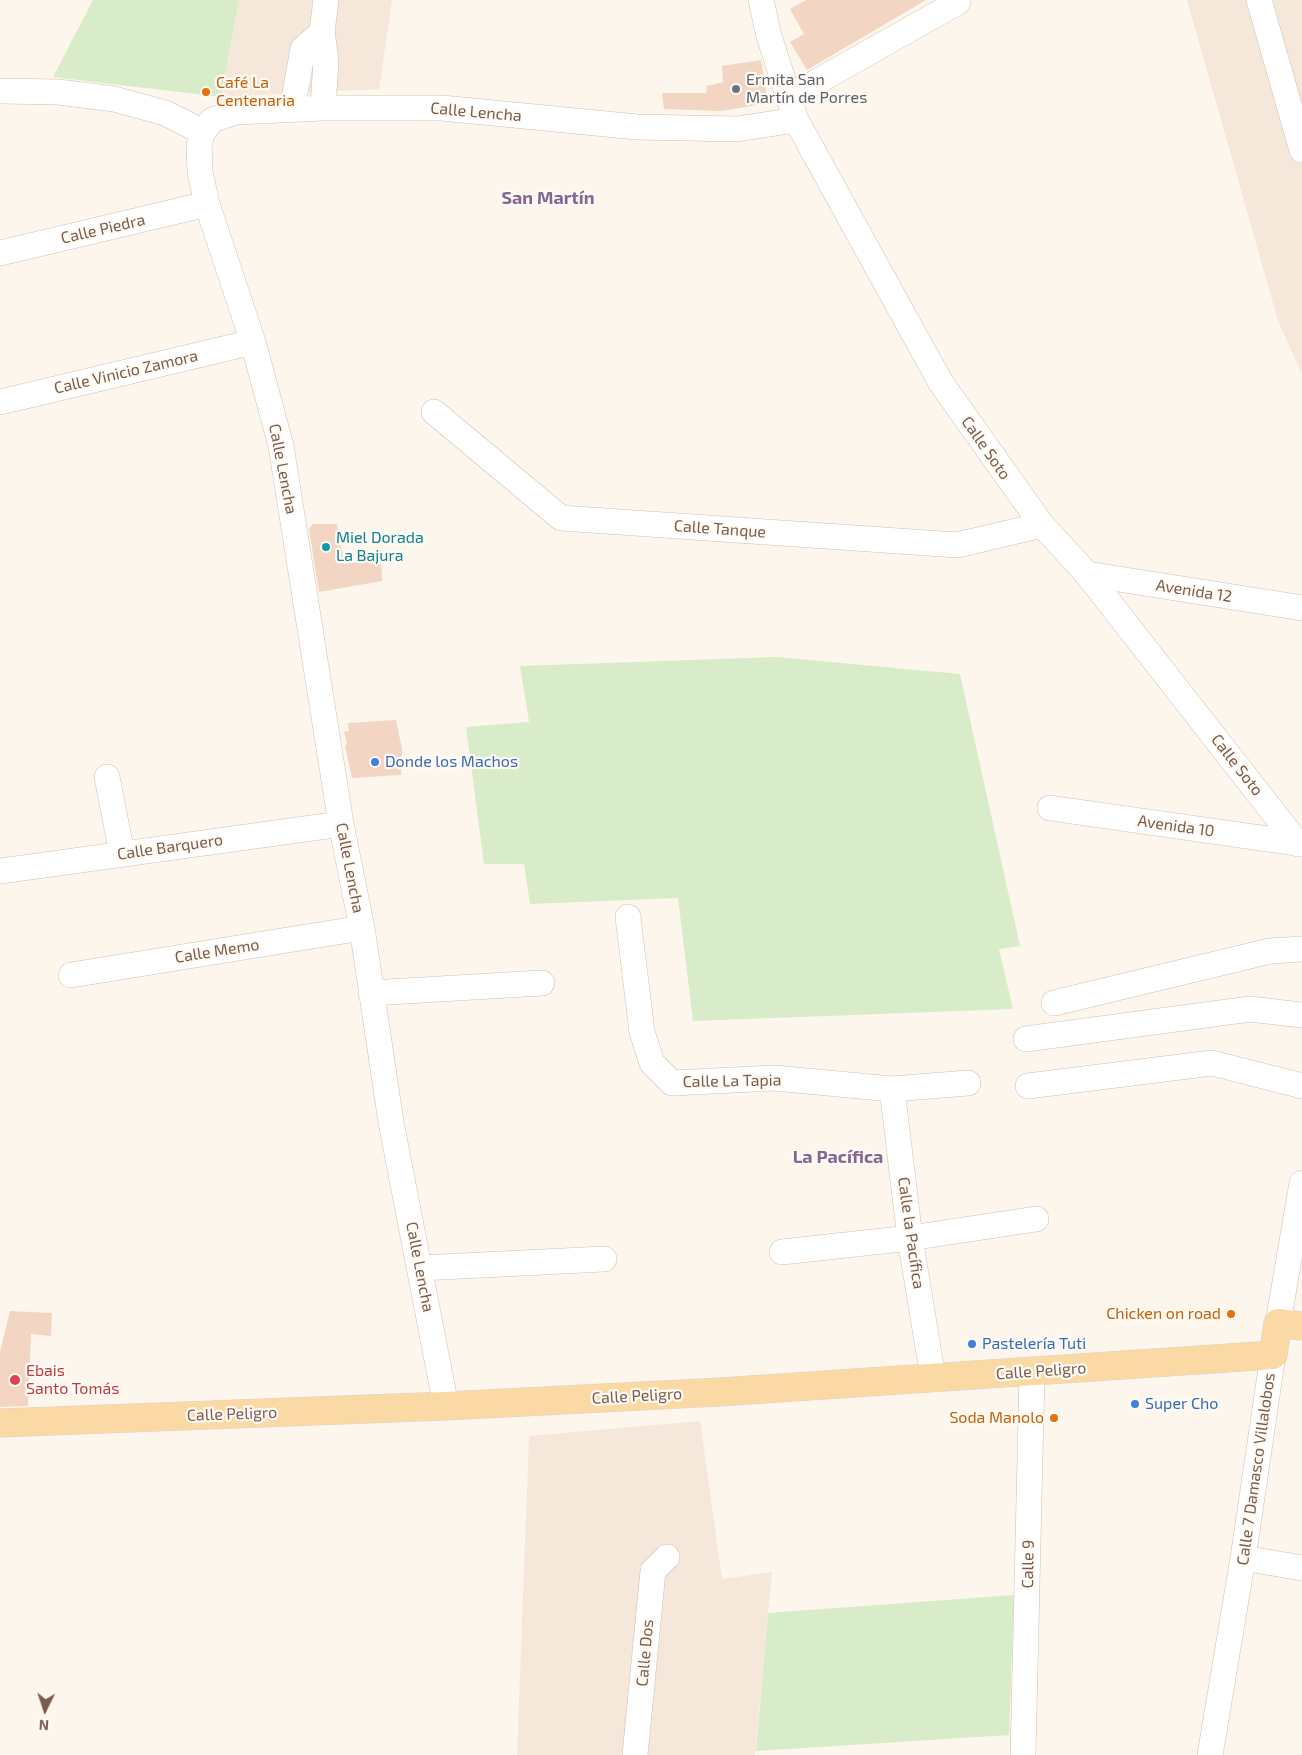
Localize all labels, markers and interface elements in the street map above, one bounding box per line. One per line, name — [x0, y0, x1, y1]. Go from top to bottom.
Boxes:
place label: Ermita San Martín de Porres — [746, 70, 867, 108]
place label: Café La Centenaria — [216, 73, 295, 111]
marker: Ermita San Martín de Porres — [730, 83, 742, 95]
marker: Café La Centenaria — [200, 86, 212, 98]
street label: Calle Lencha — [430, 98, 522, 126]
district label: San Martín — [501, 187, 595, 209]
street label: Calle Piedra — [59, 210, 147, 248]
street label: Calle Vinicio Zamora — [52, 346, 200, 398]
street label: Calle Soto — [957, 413, 1015, 483]
street label: Calle Lencha — [265, 422, 301, 516]
street label: Calle Tanque — [673, 516, 767, 542]
place label: Miel Dorada La Bajura — [336, 528, 424, 566]
marker: Miel Dorada La Bajura — [320, 541, 332, 553]
street label: Avenida 12 — [1155, 576, 1233, 606]
street label: Calle Soto — [1207, 730, 1267, 800]
place label: Donde los Machos — [385, 752, 518, 772]
marker: Donde los Machos — [369, 756, 381, 768]
street label: Avenida 10 — [1136, 811, 1216, 841]
street label: Calle Lencha — [332, 821, 368, 915]
street label: Calle Barquero — [116, 830, 224, 864]
street label: Calle Memo — [173, 935, 261, 967]
street label: Calle La Tapia — [682, 1071, 782, 1091]
district label: La Pacífica — [793, 1146, 883, 1168]
street label: Calle la Pacífica — [894, 1176, 928, 1290]
street label: Calle Lencha — [402, 1220, 438, 1314]
place label: Chicken on road — [1106, 1304, 1221, 1324]
marker: Chicken on road — [1225, 1308, 1237, 1320]
place label: Pastelería Tuti — [982, 1334, 1086, 1354]
marker: Pastelería Tuti — [966, 1338, 978, 1350]
street label: Calle Peligro — [995, 1358, 1087, 1384]
place label: Ebais Santo Tomás — [26, 1361, 119, 1399]
street label: Calle 7 Damasco Villalobos — [1233, 1372, 1279, 1566]
marker: Ebais Santo Tomás — [8, 1373, 22, 1387]
street label: Calle Peligro — [591, 1384, 683, 1408]
place label: Super Cho — [1145, 1394, 1218, 1414]
marker: Super Cho — [1129, 1398, 1141, 1410]
street label: Calle Peligro — [186, 1403, 278, 1425]
place label: Soda Manolo — [949, 1408, 1044, 1428]
marker: Soda Manolo — [1048, 1412, 1060, 1424]
street label: Calle 9 — [1018, 1539, 1038, 1589]
street label: Calle Dos — [632, 1619, 658, 1687]
north arrow — [20, 1685, 70, 1735]
text: N — [38, 1717, 50, 1734]

